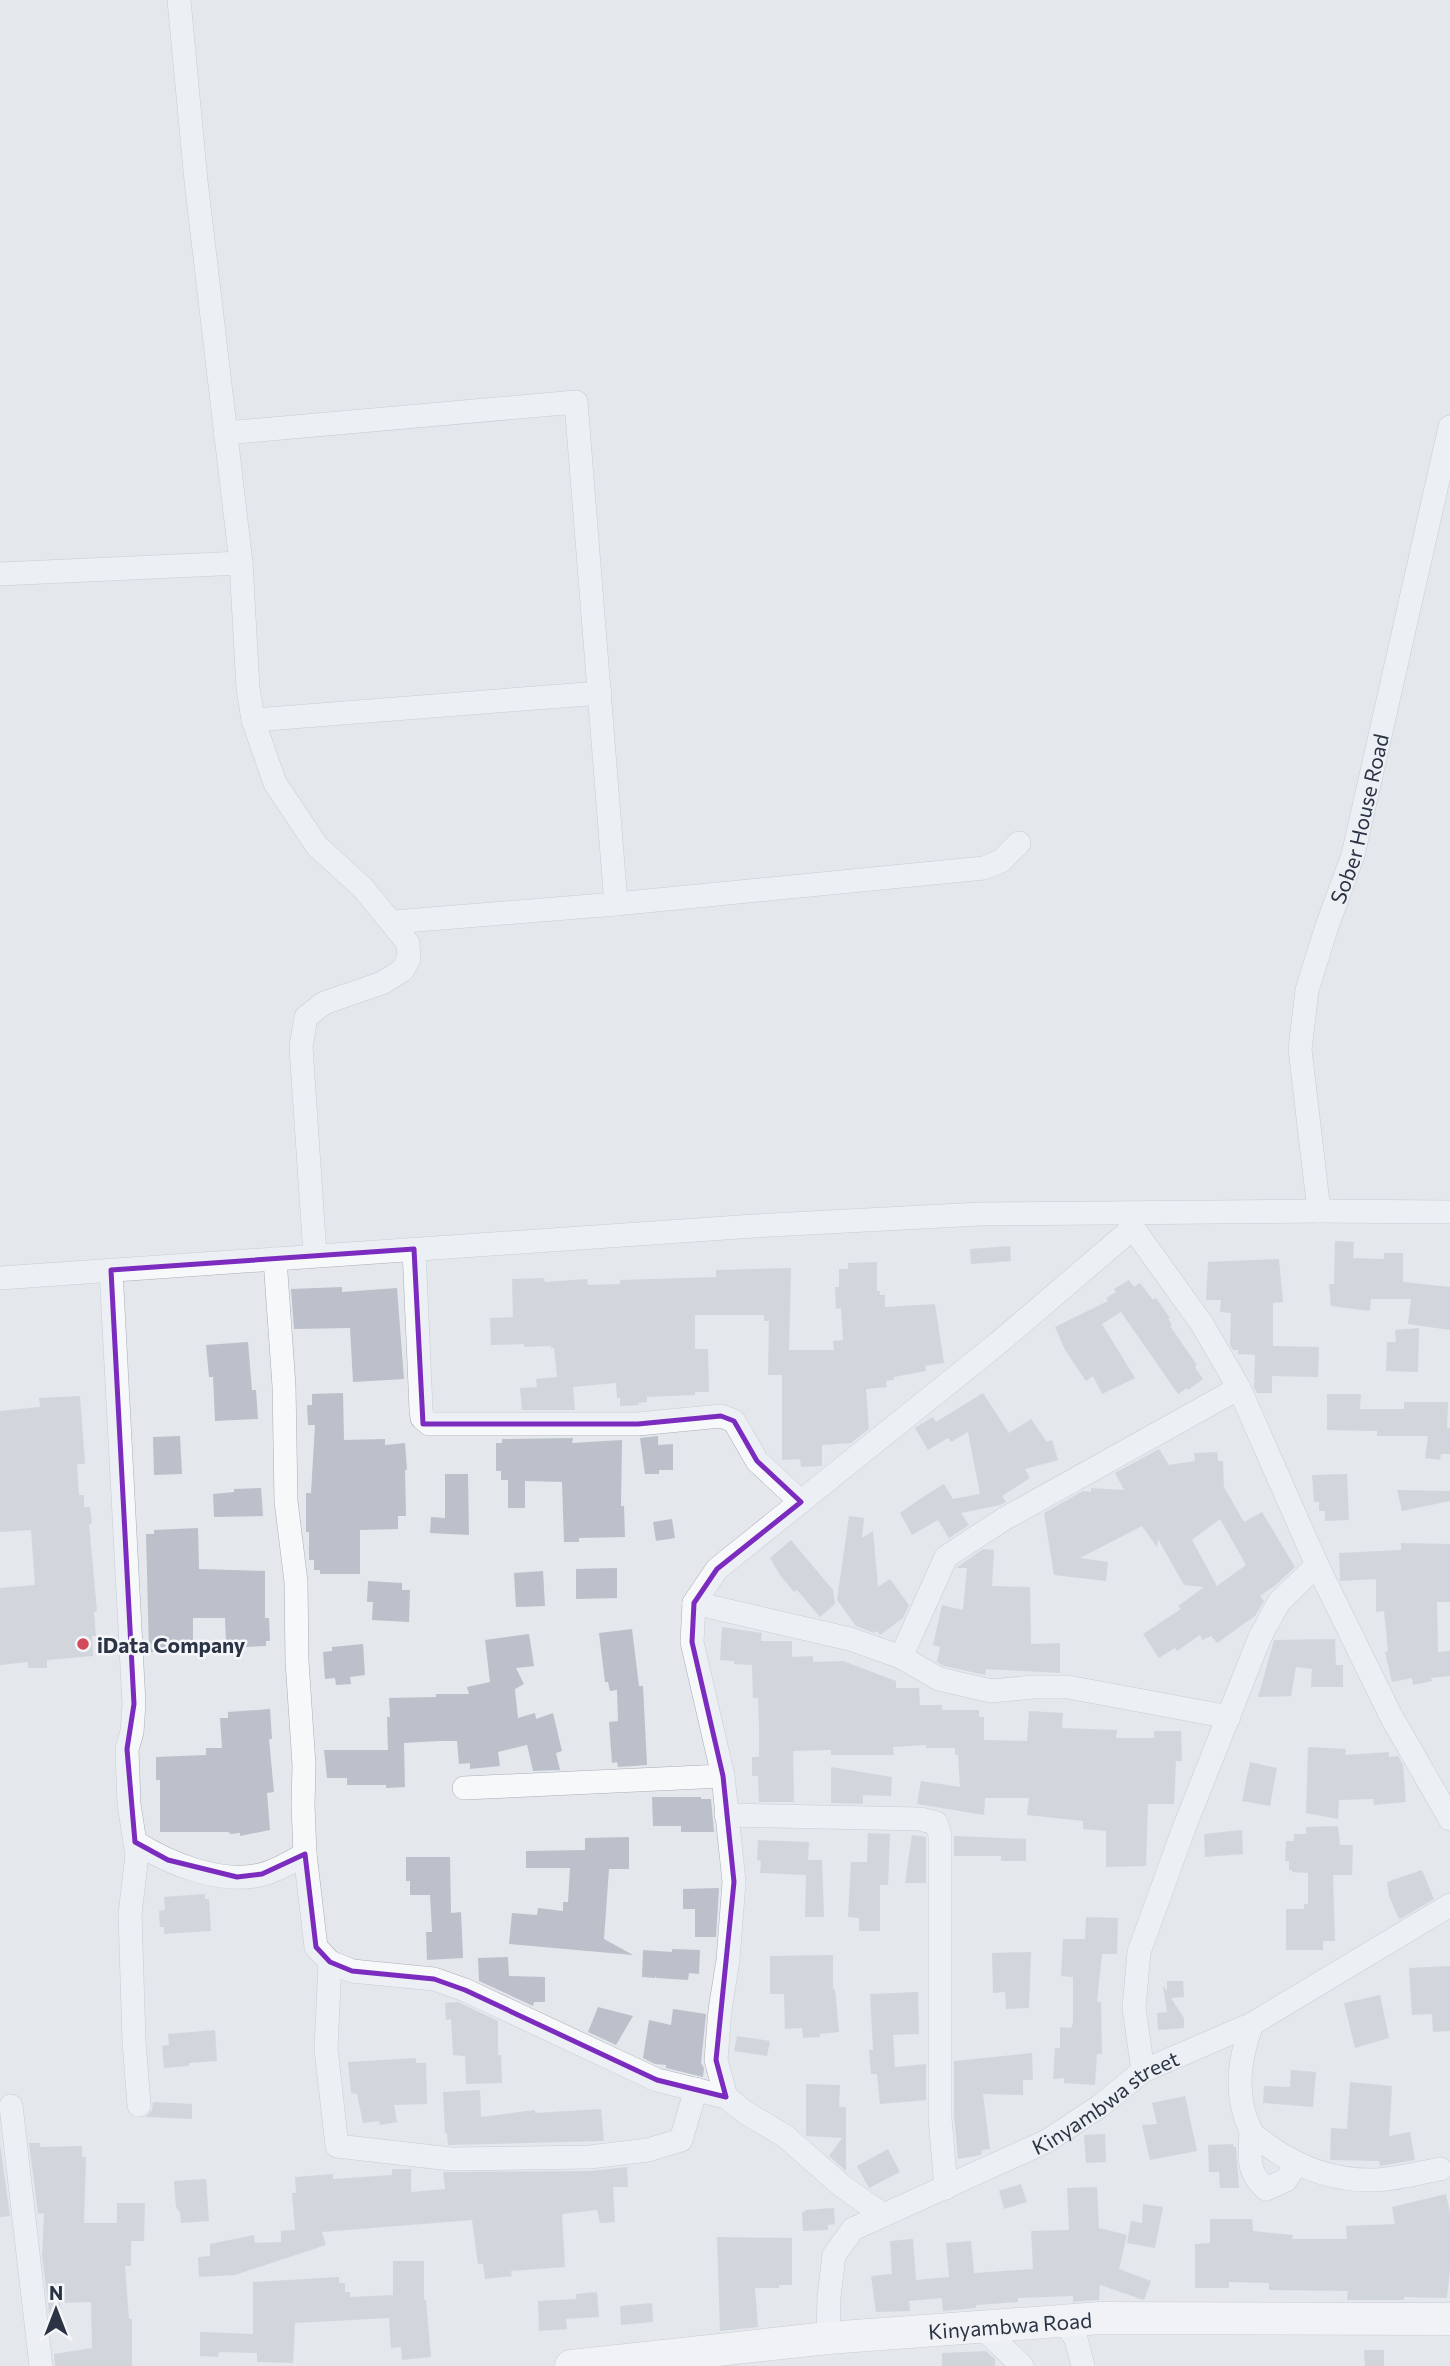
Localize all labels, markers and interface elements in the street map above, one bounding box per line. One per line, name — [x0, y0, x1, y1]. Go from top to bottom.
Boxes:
street label: Sober House Road — [1324, 731, 1393, 907]
place label: iData Company — [97, 1632, 246, 1657]
marker: iData Company — [75, 1636, 91, 1652]
street label: Kinyambwa street — [1028, 2045, 1182, 2159]
north arrow — [21, 2275, 91, 2345]
text: N — [49, 2281, 63, 2304]
street label: Kinyambwa Road — [927, 2306, 1093, 2343]

